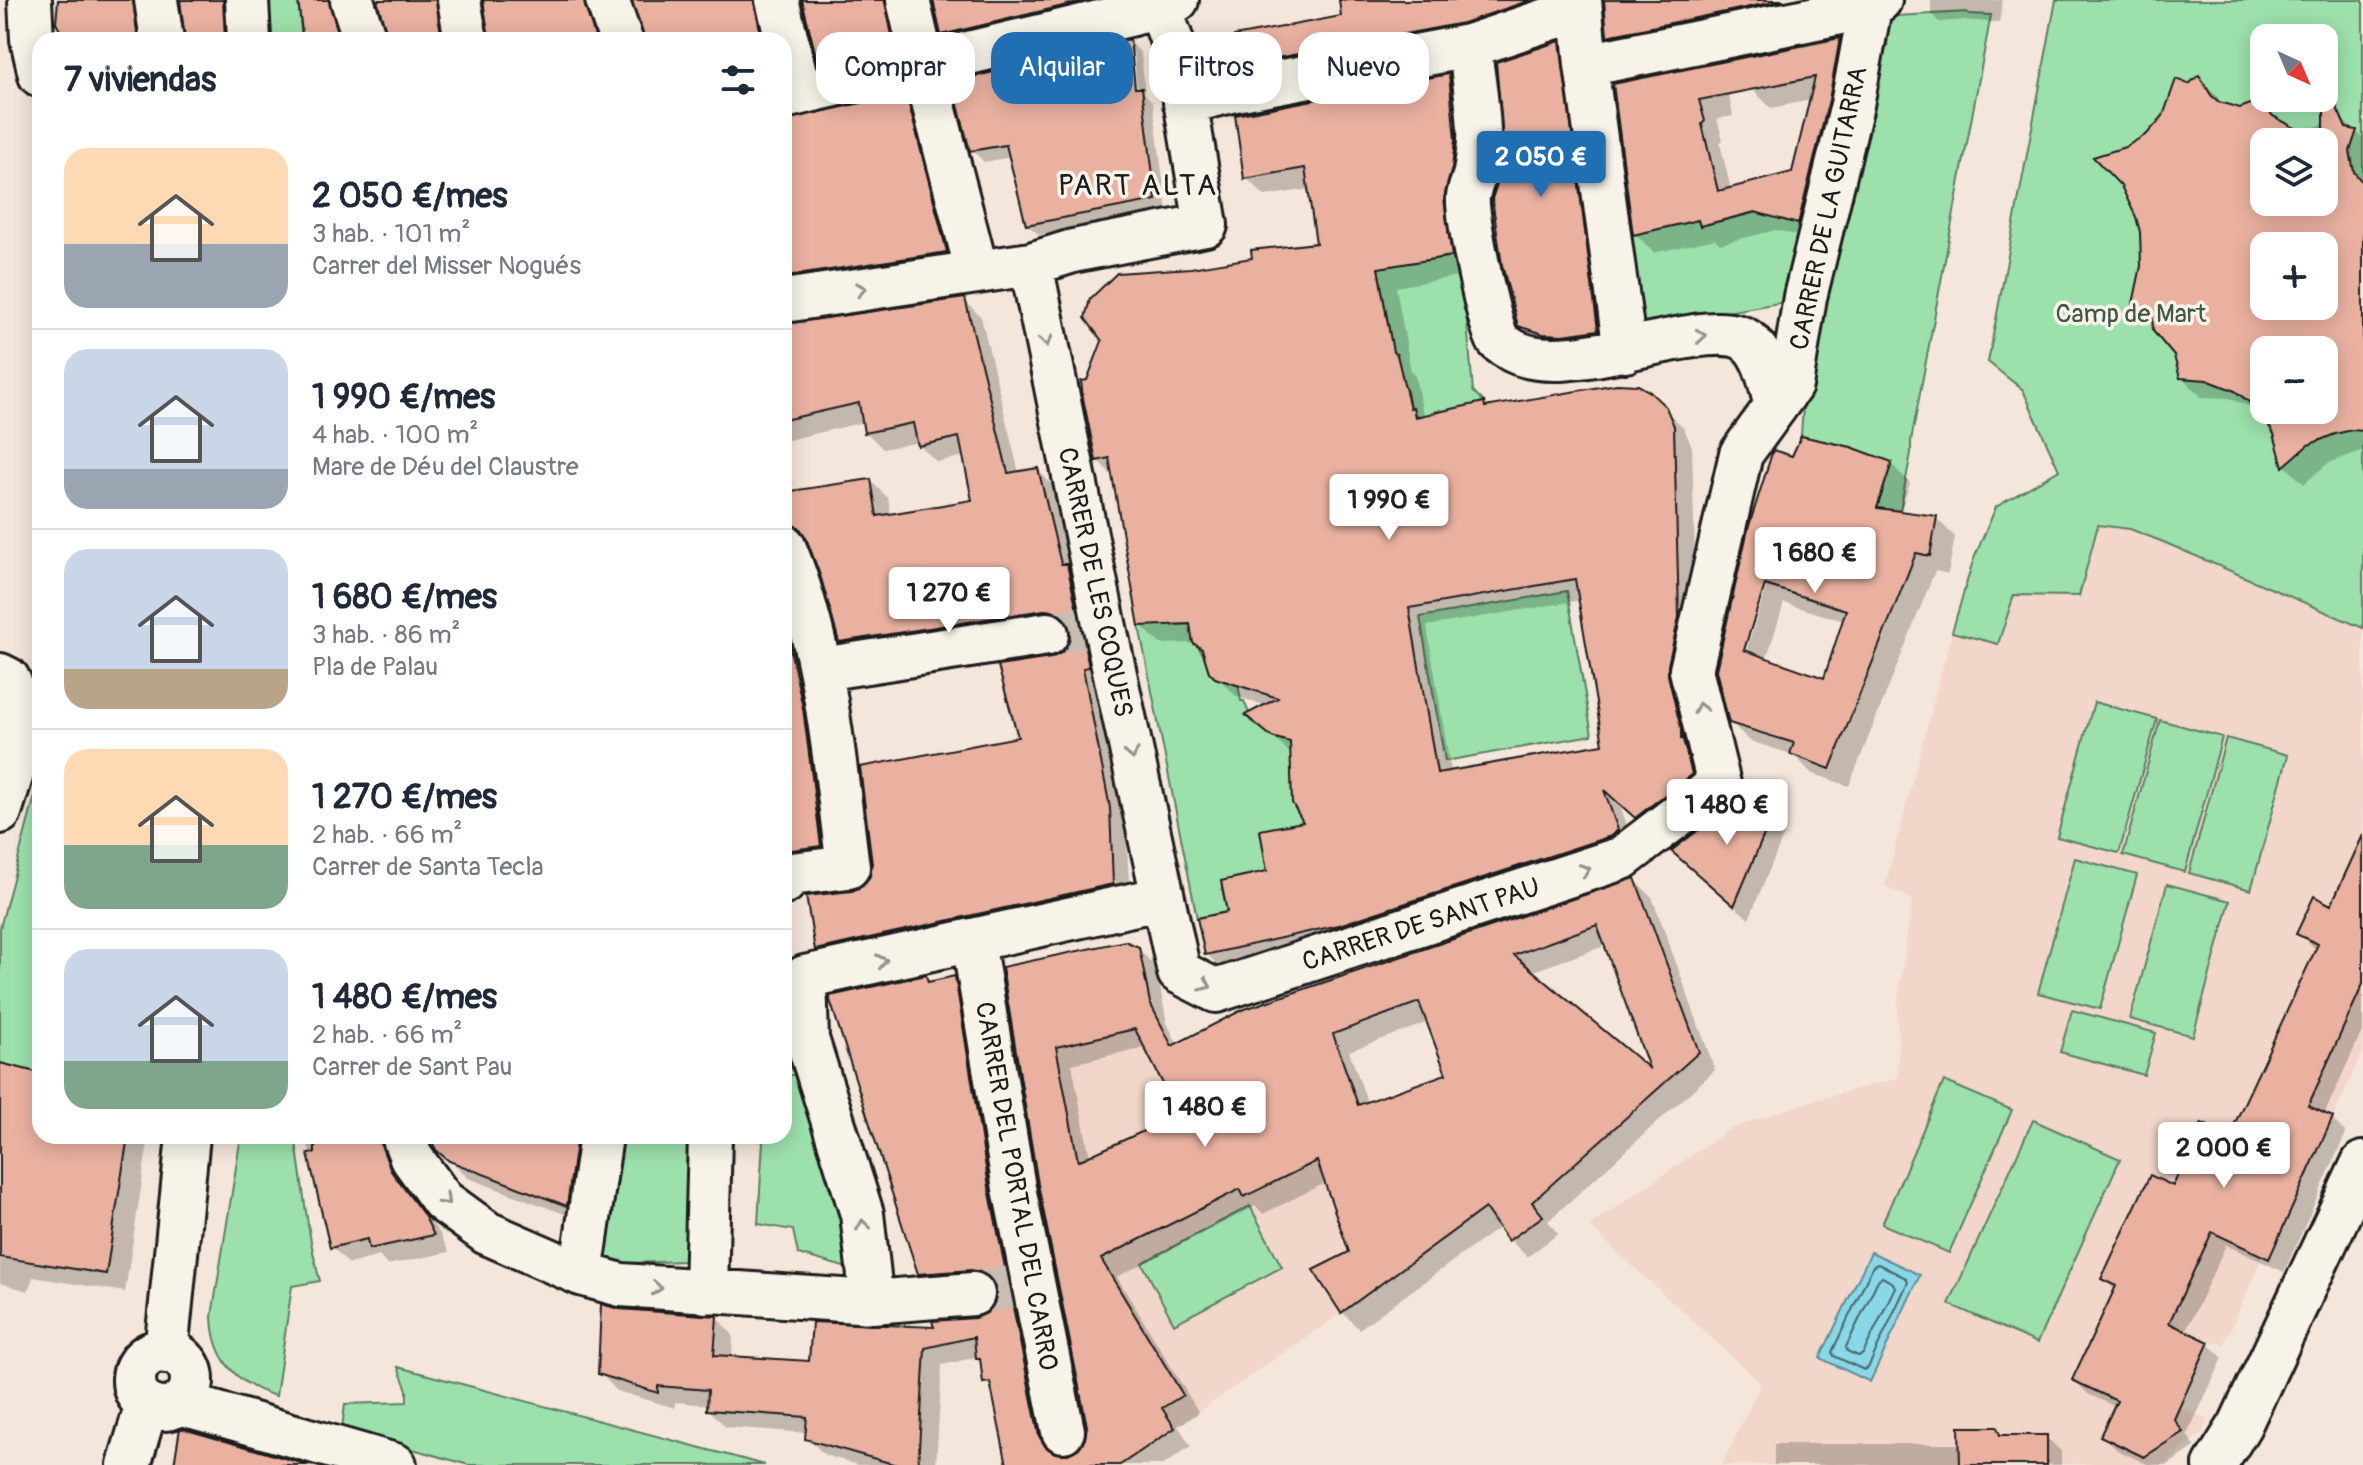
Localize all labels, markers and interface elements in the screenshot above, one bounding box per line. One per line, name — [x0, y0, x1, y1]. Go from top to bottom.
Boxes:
north arrow — [2250, 24, 2338, 112]
map controls — [2250, 24, 2338, 424]
chip: Comprar — [816, 32, 975, 104]
chip: Alquilar — [991, 32, 1133, 104]
chip: Filtros — [1149, 32, 1282, 104]
chip: Nuevo — [1298, 32, 1429, 104]
icon: filters — [716, 58, 760, 102]
text: 7 viviendas — [64, 59, 216, 102]
street label: CARRER DE LA GUITARRA — [1783, 63, 1875, 353]
button: layers — [2250, 128, 2338, 216]
pin: 2 050 € — [1467, 131, 1615, 199]
text: 2 050 € — [1495, 141, 1587, 173]
district label: PART ALTA — [1058, 167, 1218, 204]
text: 2 050 €/mes — [312, 175, 507, 218]
icon: home — [128, 180, 224, 276]
text: 3 hab. · 101 m² — [312, 218, 470, 250]
button: + — [2250, 232, 2338, 320]
text: Carrer del Misser Nogués — [312, 250, 581, 282]
one-way arrow — [854, 281, 868, 298]
park label: Camp de Mart — [2055, 298, 2207, 330]
one-way arrow — [1695, 328, 1708, 345]
one-way arrow — [1037, 333, 1054, 347]
button: − — [2250, 336, 2338, 424]
text: 1 990 €/mes — [312, 376, 495, 419]
icon: home — [128, 381, 224, 477]
text: 4 hab. · 100 m² — [312, 419, 478, 451]
street label: CARRER DE LES COQUES — [1051, 444, 1139, 720]
text: Mare de Déu del Claustre — [312, 451, 579, 483]
pin: 1 990 € — [1315, 474, 1463, 542]
text: 1 990 € — [1347, 484, 1431, 516]
pin: 1 680 € — [1741, 527, 1889, 595]
text: 1 680 € — [1773, 537, 1857, 569]
pin: 1 270 € — [875, 567, 1023, 635]
text: 1 680 €/mes — [312, 576, 497, 619]
text: 1 270 € — [907, 577, 991, 609]
icon: home — [128, 581, 224, 677]
text: 3 hab. · 86 m² — [312, 619, 460, 651]
text: Pla de Palau — [312, 651, 438, 683]
one-way arrow — [1693, 702, 1710, 715]
one-way arrow — [1123, 747, 1140, 760]
text: 1 270 €/mes — [312, 776, 497, 819]
pin: 1 480 € — [1653, 779, 1801, 847]
icon: home — [128, 781, 224, 877]
text: 1 480 € — [1685, 789, 1769, 821]
text: 2 hab. · 66 m² — [312, 819, 463, 851]
text: Carrer de Santa Tecla — [312, 851, 544, 883]
one-way arrow — [1578, 863, 1592, 879]
street label: CARRER DE SANT PAU — [1298, 871, 1544, 978]
one-way arrow — [875, 953, 888, 970]
one-way arrow — [1199, 975, 1213, 992]
text: 1 480 €/mes — [312, 976, 497, 1019]
icon: home — [128, 981, 224, 1077]
street label: CARRER DEL PORTAL DEL CARRO — [968, 999, 1064, 1373]
text: 2 hab. · 66 m² — [312, 1019, 463, 1051]
text: Carrer de Sant Pau — [312, 1051, 512, 1083]
pin: 1 480 € — [1131, 1081, 1279, 1149]
text: 1 480 € — [1163, 1091, 1247, 1123]
pin: 2 000 € — [2150, 1122, 2298, 1190]
text: 2 000 € — [2176, 1132, 2272, 1164]
one-way arrow — [436, 1191, 450, 1206]
one-way arrow — [855, 1218, 872, 1232]
one-way arrow — [651, 1279, 664, 1296]

